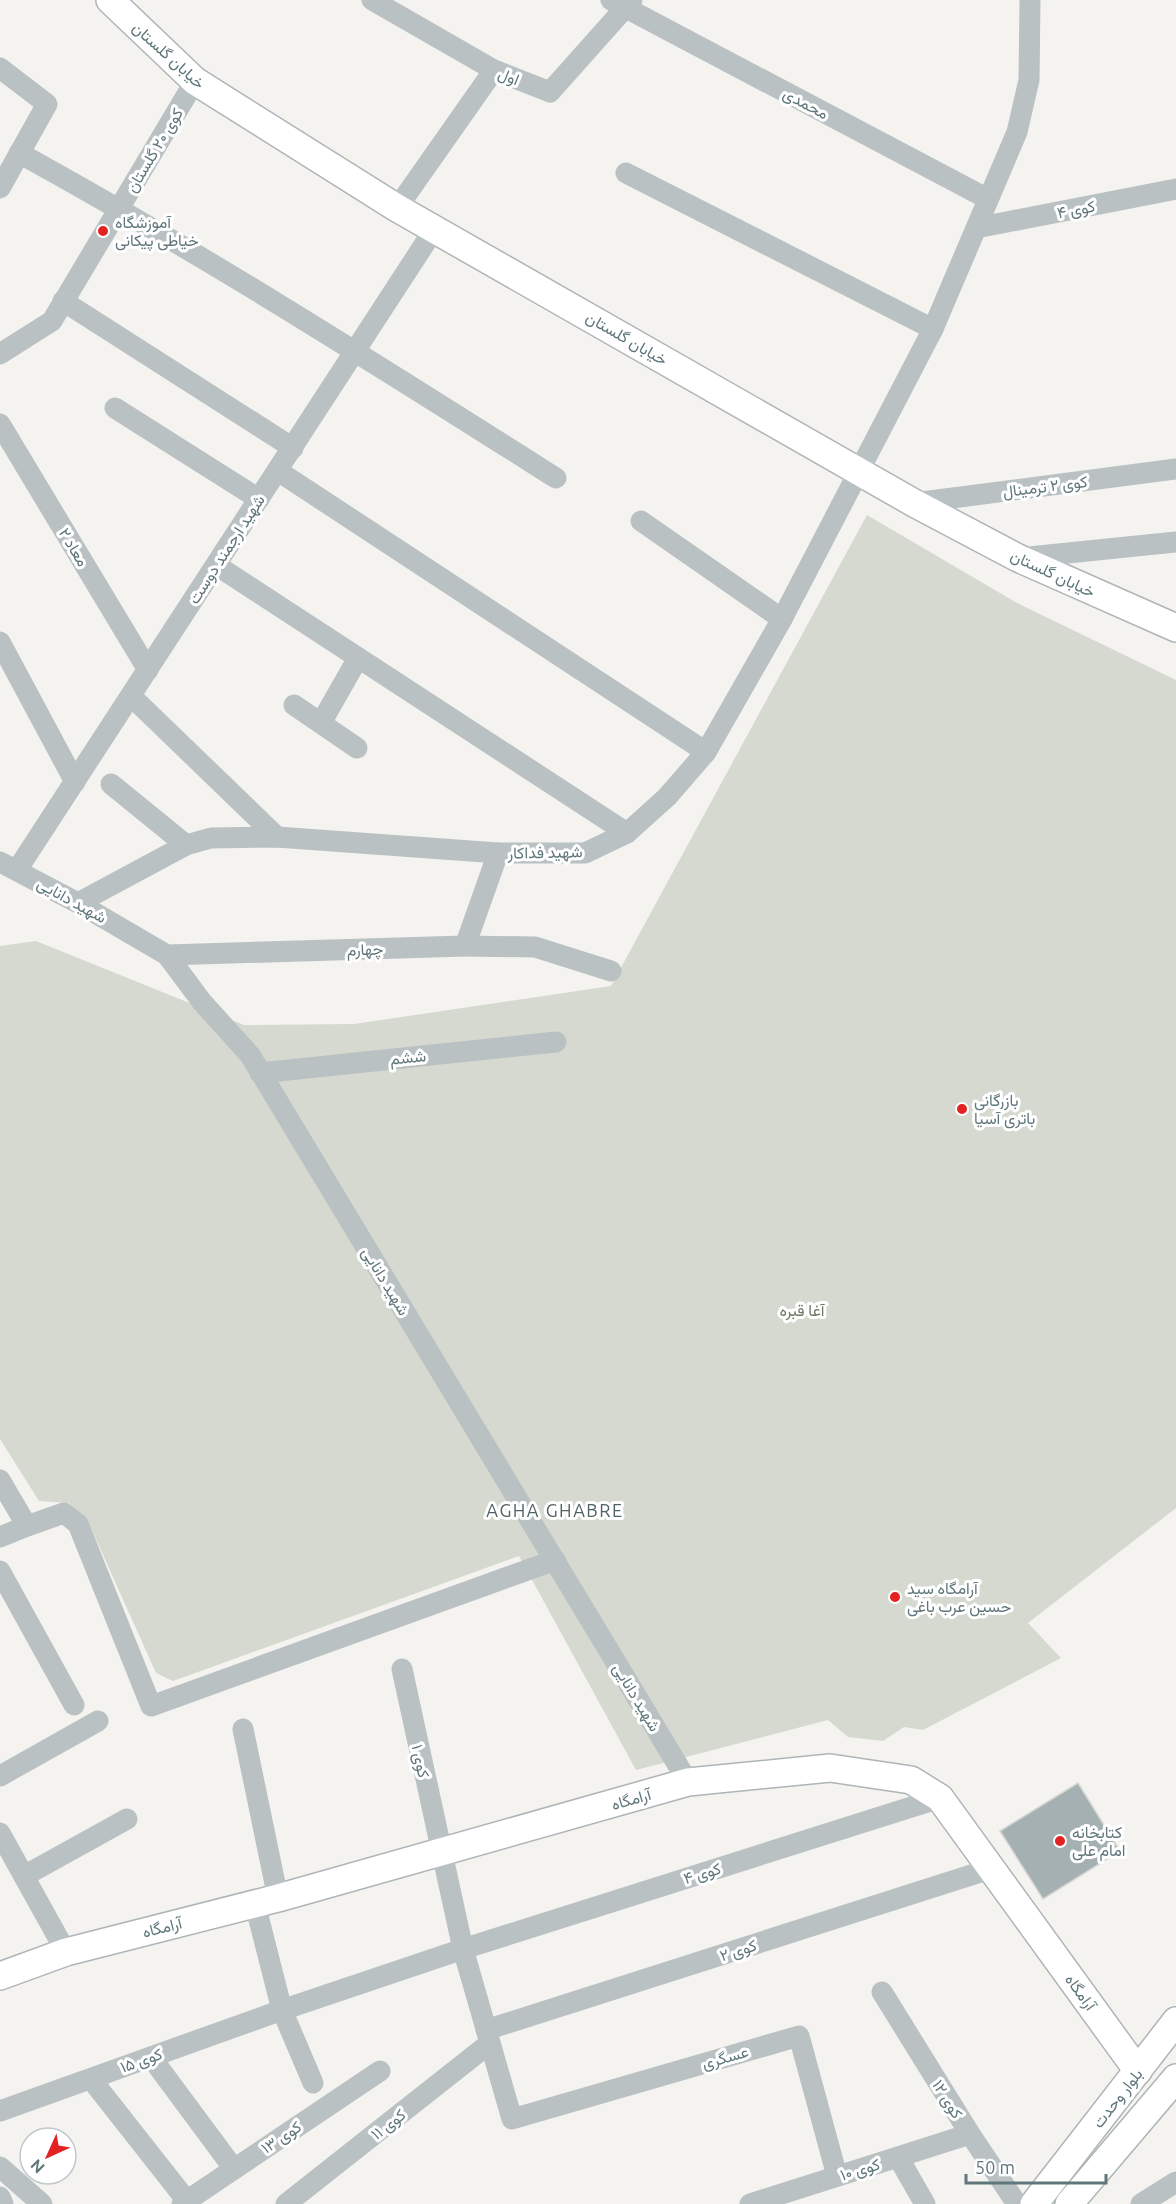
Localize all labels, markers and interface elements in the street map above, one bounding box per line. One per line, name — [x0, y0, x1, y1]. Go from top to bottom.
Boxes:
street label: خیابان گلستان — [129, 18, 209, 93]
street label: اول — [495, 64, 522, 90]
street label: محمدی — [779, 84, 832, 124]
street label: کوی ۲۰ گلستان — [122, 105, 188, 196]
street label: کوی ۴ — [1055, 197, 1097, 223]
place label: آموزشگاه خیاطی پیکانی — [115, 213, 199, 252]
marker: آموزشگاه خیاطی پیکانی — [96, 224, 110, 238]
street label: خیابان گلستان — [583, 307, 671, 370]
street label: کوی ۲ ترمینال — [1002, 472, 1089, 502]
street label: شهید ارجمند دوست — [184, 491, 270, 608]
street label: معاد ۲ — [56, 525, 92, 569]
street label: خیابان گلستان — [1008, 546, 1098, 601]
street label: شهید فداکار — [506, 842, 583, 864]
street label: شهید دانایی — [33, 874, 110, 928]
street label: چهارم — [346, 939, 384, 962]
street label: ششم — [389, 1046, 427, 1070]
place label: بازرگانی باتری آسیا — [974, 1091, 1035, 1129]
marker: بازرگانی باتری آسیا — [955, 1102, 969, 1116]
street label: شهید دانایی — [357, 1244, 413, 1319]
park label: آغا قبره — [779, 1301, 826, 1321]
district label: AGHA GHABRE — [486, 1500, 624, 1520]
place label: آرامگاه سید حسین عرب باغی — [907, 1579, 1012, 1617]
marker: آرامگاه سید حسین عرب باغی — [888, 1590, 902, 1604]
street label: شهید دانایی — [608, 1660, 664, 1735]
street label: کوی ۱ — [407, 1743, 433, 1780]
street label: آرامگاه — [609, 1784, 655, 1815]
place label: کتابخانه امام علی — [1072, 1823, 1125, 1861]
marker: کتابخانه امام علی — [1053, 1834, 1067, 1848]
street label: کوی ۴ — [681, 1859, 724, 1889]
street label: آرامگاه — [140, 1913, 185, 1943]
street label: کوی ۲ — [717, 1936, 759, 1966]
street label: آرامگاه — [1060, 1970, 1101, 2016]
street label: عسگری — [700, 2042, 751, 2074]
street label: کوی ۱۵ — [118, 2044, 165, 2078]
street label: بلوار وحدت — [1088, 2065, 1147, 2132]
street label: کوی ۱۲ — [927, 2076, 967, 2123]
street label: کوی ۱۱ — [367, 2105, 410, 2144]
street label: کوی ۱۳ — [258, 2117, 306, 2159]
north arrow — [18, 2126, 78, 2186]
scale bar — [966, 2147, 1106, 2185]
street label: کوی ۱۰ — [838, 2154, 883, 2185]
text: N — [27, 2156, 48, 2177]
text: 50 m — [975, 2157, 1015, 2177]

